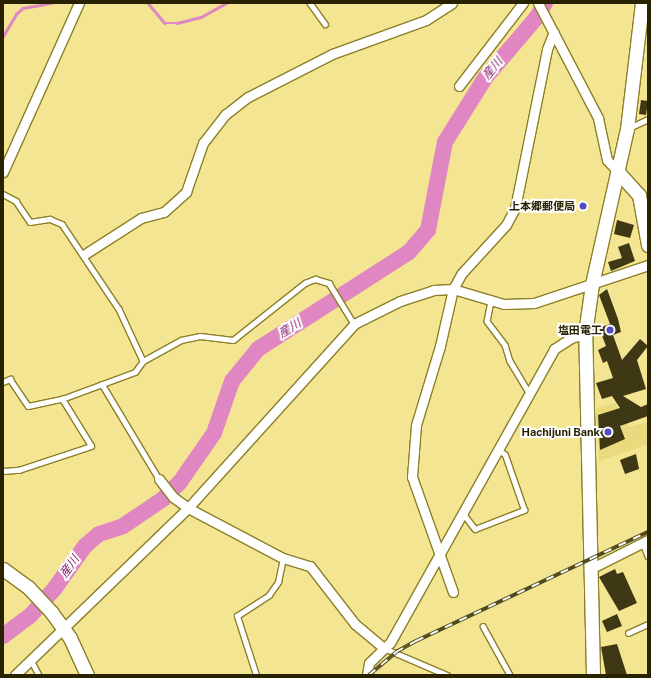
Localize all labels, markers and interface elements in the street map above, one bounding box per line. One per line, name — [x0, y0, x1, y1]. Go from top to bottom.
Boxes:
water label: 産川 — [480, 55, 506, 83]
place label: 上本郷郵便局 — [509, 199, 575, 213]
marker: 上本郷郵便局 — [578, 201, 588, 211]
water label: 産川 — [276, 317, 304, 341]
place label: 塩田電工 — [558, 323, 602, 337]
marker: 塩田電工 — [605, 325, 615, 335]
place label: Hachijuni Bank — [522, 425, 600, 439]
marker: Hachijuni Bank — [603, 427, 613, 437]
water label: 産川 — [57, 553, 83, 581]

